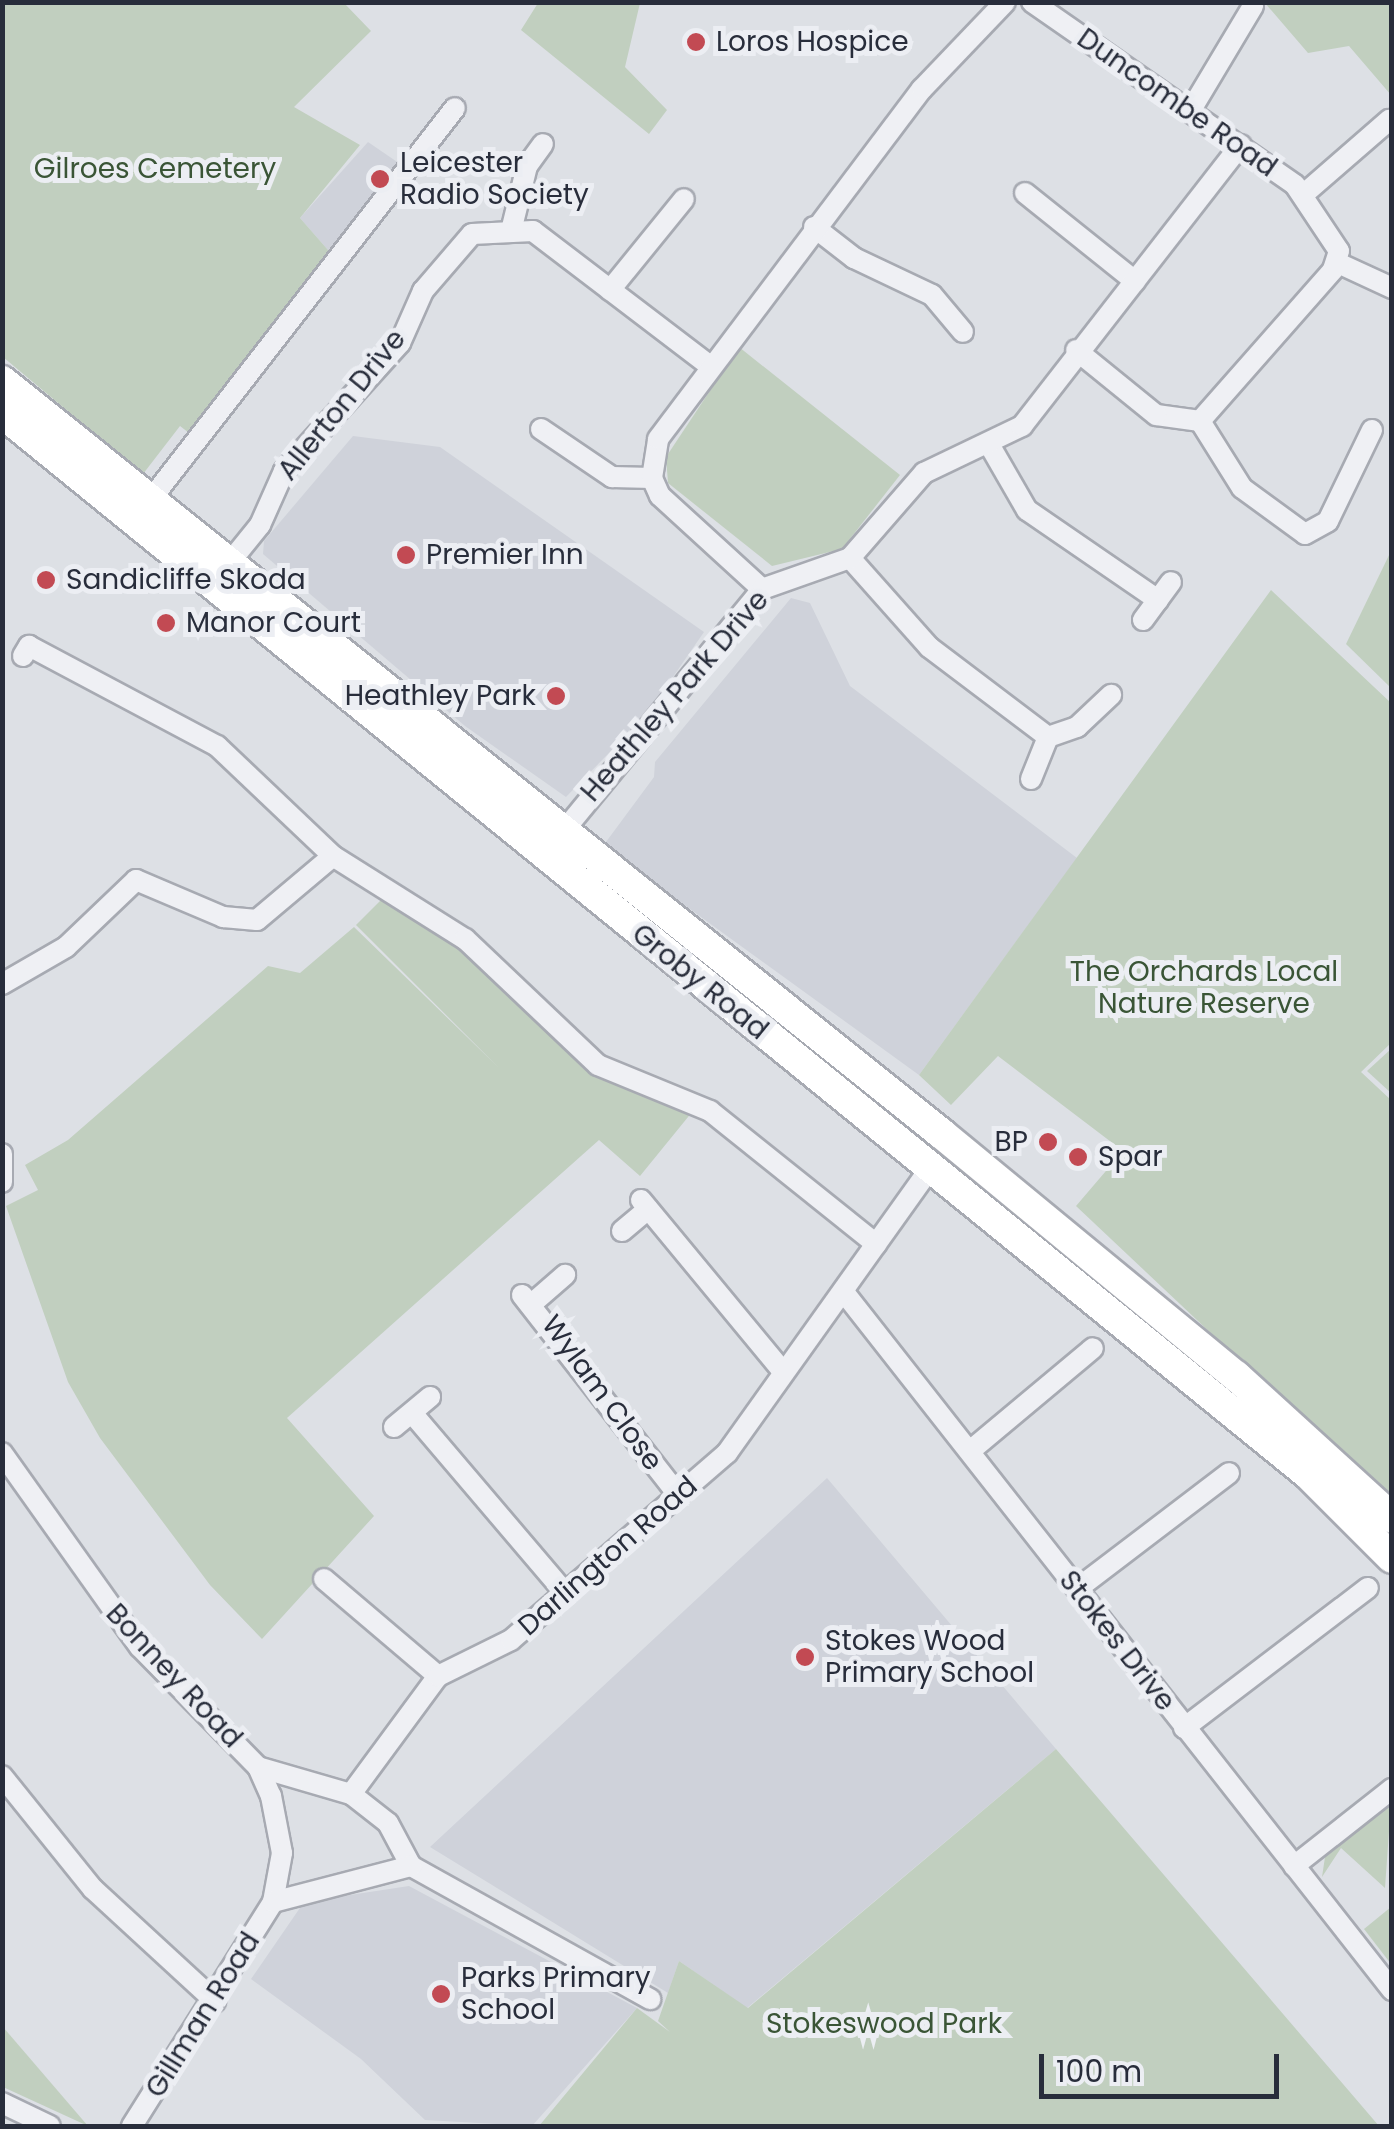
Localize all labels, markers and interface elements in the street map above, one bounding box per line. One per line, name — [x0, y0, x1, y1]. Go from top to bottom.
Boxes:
street label: Duncombe Road — [1071, 22, 1283, 184]
place label: Loros Hospice — [716, 25, 909, 59]
marker: Loros Hospice — [685, 31, 707, 53]
place label: Leicester Radio Society — [400, 146, 589, 212]
park label: Gilroes Cemetery — [34, 152, 276, 186]
marker: Leicester Radio Society — [369, 168, 391, 190]
street label: Allerton Drive — [271, 323, 413, 487]
place label: Premier Inn — [426, 538, 584, 572]
marker: Premier Inn — [395, 544, 417, 566]
place label: Sandicliffe Skoda — [66, 563, 306, 597]
marker: Sandicliffe Skoda — [35, 569, 57, 591]
street label: Heathley Park Drive — [574, 583, 776, 809]
place label: Manor Court — [186, 606, 361, 640]
marker: Manor Court — [155, 612, 177, 634]
place label: Heathley Park — [345, 679, 536, 713]
marker: Heathley Park — [545, 685, 567, 707]
street label: Groby Road — [625, 917, 775, 1047]
park label: The Orchards Local Nature Reserve — [1070, 955, 1338, 1021]
place label: BP — [995, 1125, 1028, 1159]
marker: BP — [1037, 1131, 1059, 1153]
place label: Spar — [1098, 1140, 1163, 1174]
marker: Spar — [1067, 1146, 1089, 1168]
street label: Wylam Close — [534, 1309, 670, 1477]
street label: Darlington Road — [512, 1469, 704, 1643]
street label: Stokes Drive — [1052, 1564, 1182, 1718]
street label: Bonney Road — [99, 1597, 249, 1755]
place label: Stokes Wood Primary School — [825, 1624, 1034, 1690]
marker: Stokes Wood Primary School — [794, 1646, 816, 1668]
street label: Gillman Road — [139, 1926, 267, 2104]
place label: Parks Primary School — [461, 1961, 651, 2027]
marker: Parks Primary School — [430, 1983, 452, 2005]
park label: Stokeswood Park — [766, 2007, 1002, 2041]
scale bar — [1044, 2034, 1284, 2096]
text: 100 m — [1056, 2050, 1142, 2093]

